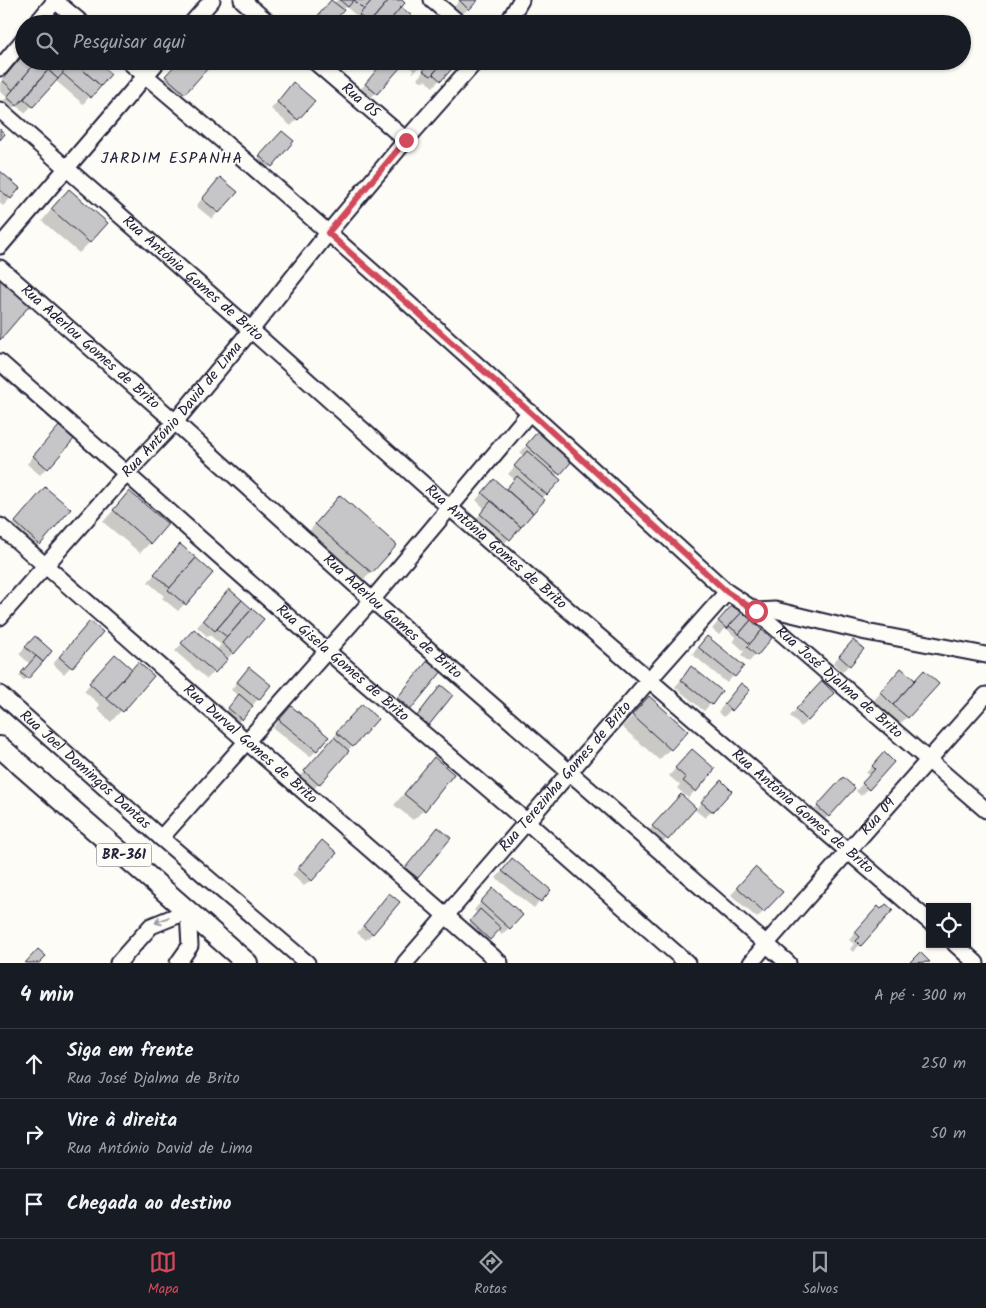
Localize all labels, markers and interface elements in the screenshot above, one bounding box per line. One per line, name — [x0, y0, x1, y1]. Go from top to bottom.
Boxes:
search box — [15, 15, 971, 70]
text: Pesquisar aqui — [73, 28, 185, 58]
icon: search — [33, 29, 61, 57]
street label: Rua 05 — [336, 77, 386, 125]
route end — [395, 129, 418, 152]
district label: JARDIM ESPANHA — [101, 146, 243, 171]
street label: Rua Antónia Gomes de Brito — [116, 210, 269, 348]
street label: Rua Aderlou Gomes de Brito — [15, 279, 165, 416]
street label: Rua António David de Lima — [116, 336, 249, 484]
street label: Rua Antónia Gomes de Brito — [419, 479, 572, 616]
street label: Rua Aderlou Gomes de Brito — [317, 549, 467, 685]
street label: Rua Gisela Gomes de Brito — [270, 599, 414, 728]
route start — [745, 600, 768, 623]
street label: Rua José Djalma de Brito — [770, 621, 908, 745]
street label: Rua Durval Gomes de Brito — [177, 679, 323, 810]
street label: Rua Terezinha Gomes de Brito — [494, 696, 638, 858]
street label: Rua Joel Domingos Dantas — [14, 704, 157, 836]
street label: Rua Antónia Gomes de Brito — [726, 744, 879, 880]
street label: Rua 09 — [855, 792, 902, 841]
road number: BR-361 — [96, 844, 152, 866]
map controls — [926, 903, 971, 948]
button: locate — [926, 903, 971, 948]
one-way arrow — [155, 916, 170, 926]
text: 4 min — [20, 979, 74, 1012]
text: A pé · 300 m — [874, 983, 966, 1008]
text: Siga em frente — [67, 1036, 194, 1066]
icon: ahead — [20, 1050, 48, 1078]
text: 250 m — [921, 1051, 966, 1076]
text: Rua José Djalma de Brito — [67, 1066, 240, 1091]
text: Vire à direita — [67, 1106, 177, 1136]
icon: right — [20, 1120, 48, 1148]
text: 50 m — [930, 1121, 966, 1146]
text: Rua António David de Lima — [67, 1136, 253, 1161]
text: Chegada ao destino — [67, 1189, 232, 1219]
icon: arrive — [20, 1190, 48, 1218]
tab: Mapa — [148, 1248, 179, 1300]
tab: Rotas — [474, 1248, 507, 1300]
tab: Salvos — [802, 1248, 838, 1300]

